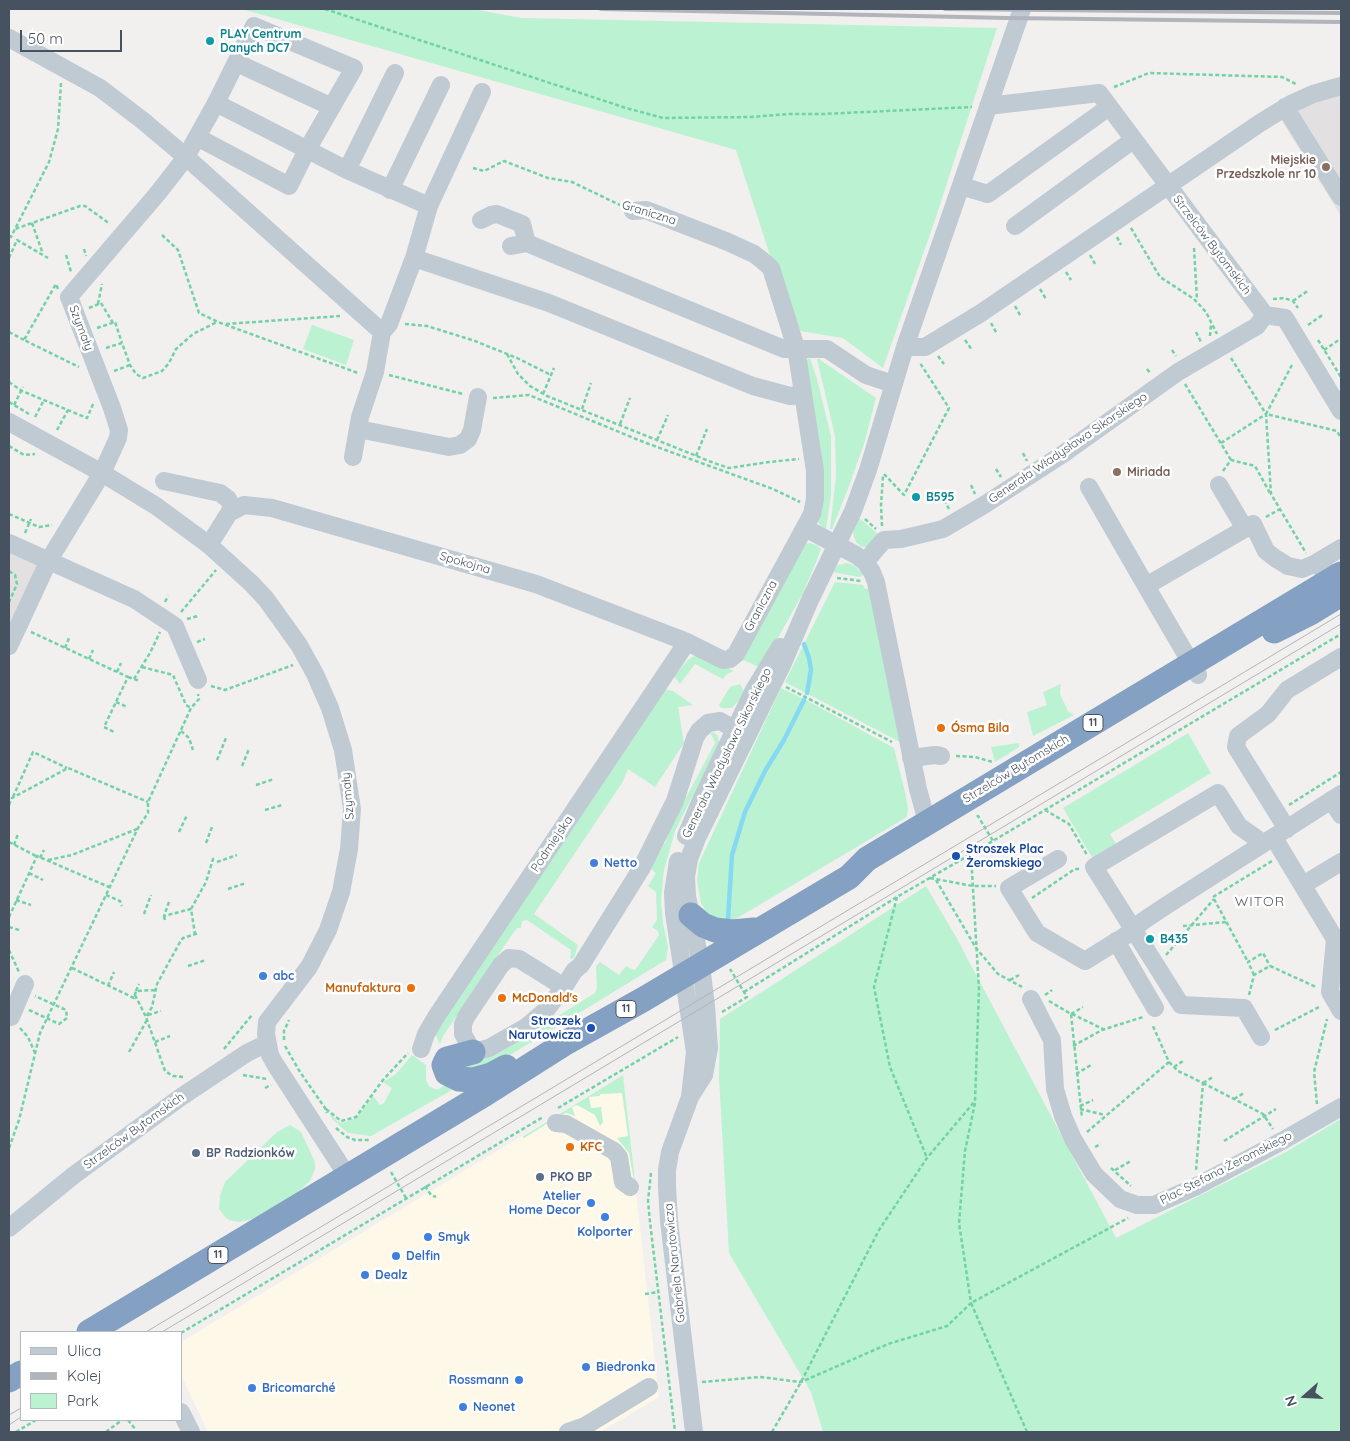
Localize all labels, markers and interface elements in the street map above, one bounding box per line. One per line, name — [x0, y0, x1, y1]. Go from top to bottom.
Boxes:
scale bar — [22, 20, 125, 52]
place label: PLAY Centrum Danych DC7 — [220, 27, 302, 55]
text: 50 m — [28, 29, 63, 48]
marker: PLAY Centrum Danych DC7 — [204, 35, 216, 47]
place label: Miejskie Przedszkole nr 10 — [1216, 153, 1316, 181]
marker: Miejskie Przedszkole nr 10 — [1320, 161, 1332, 173]
street label: Strzelców Bytomskich — [1170, 192, 1254, 298]
street label: Graniczna — [620, 198, 678, 228]
street label: Szymały — [66, 303, 96, 353]
street label: Generała Władysława Sikorskiego — [986, 389, 1150, 507]
place label: Miriada — [1127, 465, 1170, 479]
marker: Miriada — [1111, 466, 1123, 478]
place label: B595 — [926, 490, 954, 504]
marker: B595 — [910, 491, 922, 503]
street label: Spokojna — [438, 549, 492, 577]
street label: Graniczna — [742, 578, 780, 634]
street label: Generała Władysława Sikorskiego — [679, 665, 775, 841]
road number: 11 — [1083, 714, 1103, 731]
place label: Ósma Bila — [951, 721, 1009, 735]
marker: Ósma Bila — [935, 722, 947, 734]
street label: Strzelców Bytomskich — [961, 732, 1071, 806]
street label: Szymały — [339, 772, 357, 820]
street label: Podmiejska — [528, 813, 576, 875]
place label: Stroszek Plac Żeromskiego — [966, 842, 1043, 870]
marker: Stroszek Plac Żeromskiego — [950, 850, 962, 862]
place label: Netto — [604, 856, 637, 870]
marker: Netto — [588, 857, 600, 869]
district label: WITOR — [1234, 894, 1286, 910]
place label: B435 — [1160, 932, 1188, 946]
marker: B435 — [1144, 933, 1156, 945]
place label: abc — [273, 969, 294, 983]
marker: abc — [257, 970, 269, 982]
place label: Manufaktura — [325, 981, 401, 995]
marker: Manufaktura — [405, 982, 417, 994]
place label: McDonald's — [512, 991, 578, 1005]
marker: McDonald's — [496, 992, 508, 1004]
road number: 11 — [616, 1001, 636, 1018]
place label: Stroszek Narutowicza — [508, 1014, 581, 1042]
marker: Stroszek Narutowicza — [585, 1022, 597, 1034]
street label: Strzelców Bytomskich — [81, 1090, 187, 1172]
street label: Plac Stefana Żeromskiego — [1158, 1128, 1294, 1208]
place label: KFC — [580, 1140, 602, 1154]
marker: KFC — [564, 1141, 576, 1153]
place label: BP Radzionków — [206, 1146, 295, 1160]
marker: BP Radzionków — [190, 1147, 202, 1159]
place label: PKO BP — [550, 1170, 592, 1184]
marker: PKO BP — [534, 1171, 546, 1183]
place label: Atelier Home Decor — [509, 1189, 581, 1217]
marker: Atelier Home Decor — [585, 1197, 597, 1209]
street label: Gabriela Narutowicza — [662, 1203, 688, 1323]
marker: Kolporter — [599, 1211, 611, 1223]
place label: Kolporter — [577, 1225, 633, 1239]
place label: Smyk — [438, 1230, 470, 1244]
marker: Smyk — [422, 1231, 434, 1243]
road number: 11 — [208, 1246, 228, 1264]
place label: Delfin — [406, 1249, 440, 1263]
marker: Delfin — [390, 1250, 402, 1262]
place label: Dealz — [375, 1268, 407, 1282]
marker: Dealz — [359, 1269, 371, 1281]
legend — [20, 1331, 182, 1421]
text: Ulica — [67, 1341, 101, 1360]
place label: Biedronka — [596, 1360, 655, 1374]
marker: Biedronka — [580, 1361, 592, 1373]
text: Kolej — [67, 1366, 102, 1385]
north arrow — [1280, 1371, 1330, 1421]
place label: Rossmann — [449, 1373, 509, 1387]
marker: Rossmann — [513, 1374, 525, 1386]
place label: Bricomarché — [262, 1381, 336, 1395]
marker: Bricomarché — [246, 1382, 258, 1394]
text: Park — [67, 1391, 99, 1410]
text: N — [1281, 1393, 1301, 1409]
place label: Neonet — [473, 1400, 516, 1414]
marker: Neonet — [457, 1401, 469, 1413]

